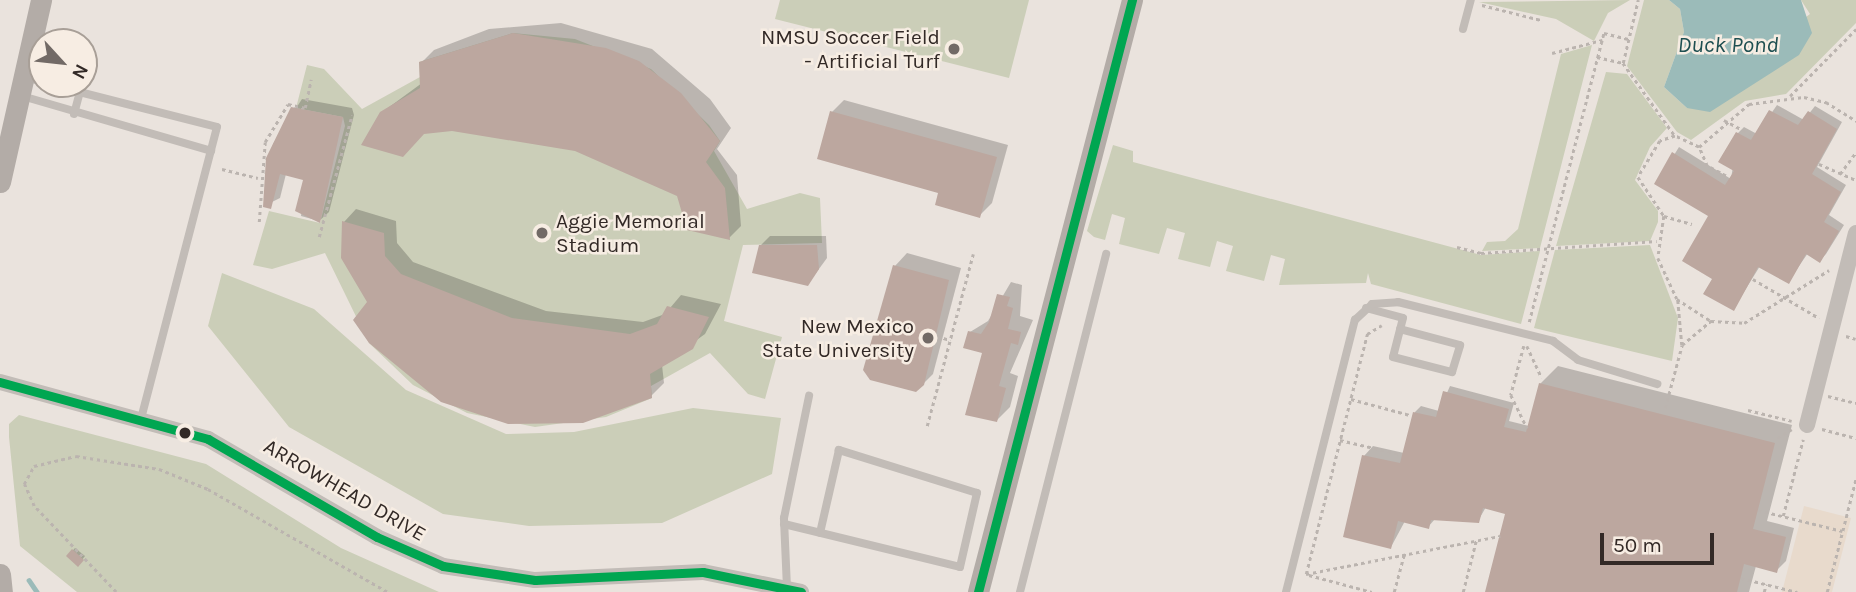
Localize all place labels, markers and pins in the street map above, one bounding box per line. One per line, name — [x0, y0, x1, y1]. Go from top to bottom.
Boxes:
place label: NMSU Soccer Field - Artificial Turf — [761, 24, 940, 74]
marker: NMSU Soccer Field - Artificial Turf — [946, 41, 962, 57]
place label: Aggie Memorial Stadium — [556, 208, 705, 258]
marker: Aggie Memorial Stadium — [534, 225, 550, 241]
place label: New Mexico State University — [762, 313, 914, 363]
marker: New Mexico State University — [920, 330, 936, 346]
unlabelled marker — [178, 426, 192, 440]

